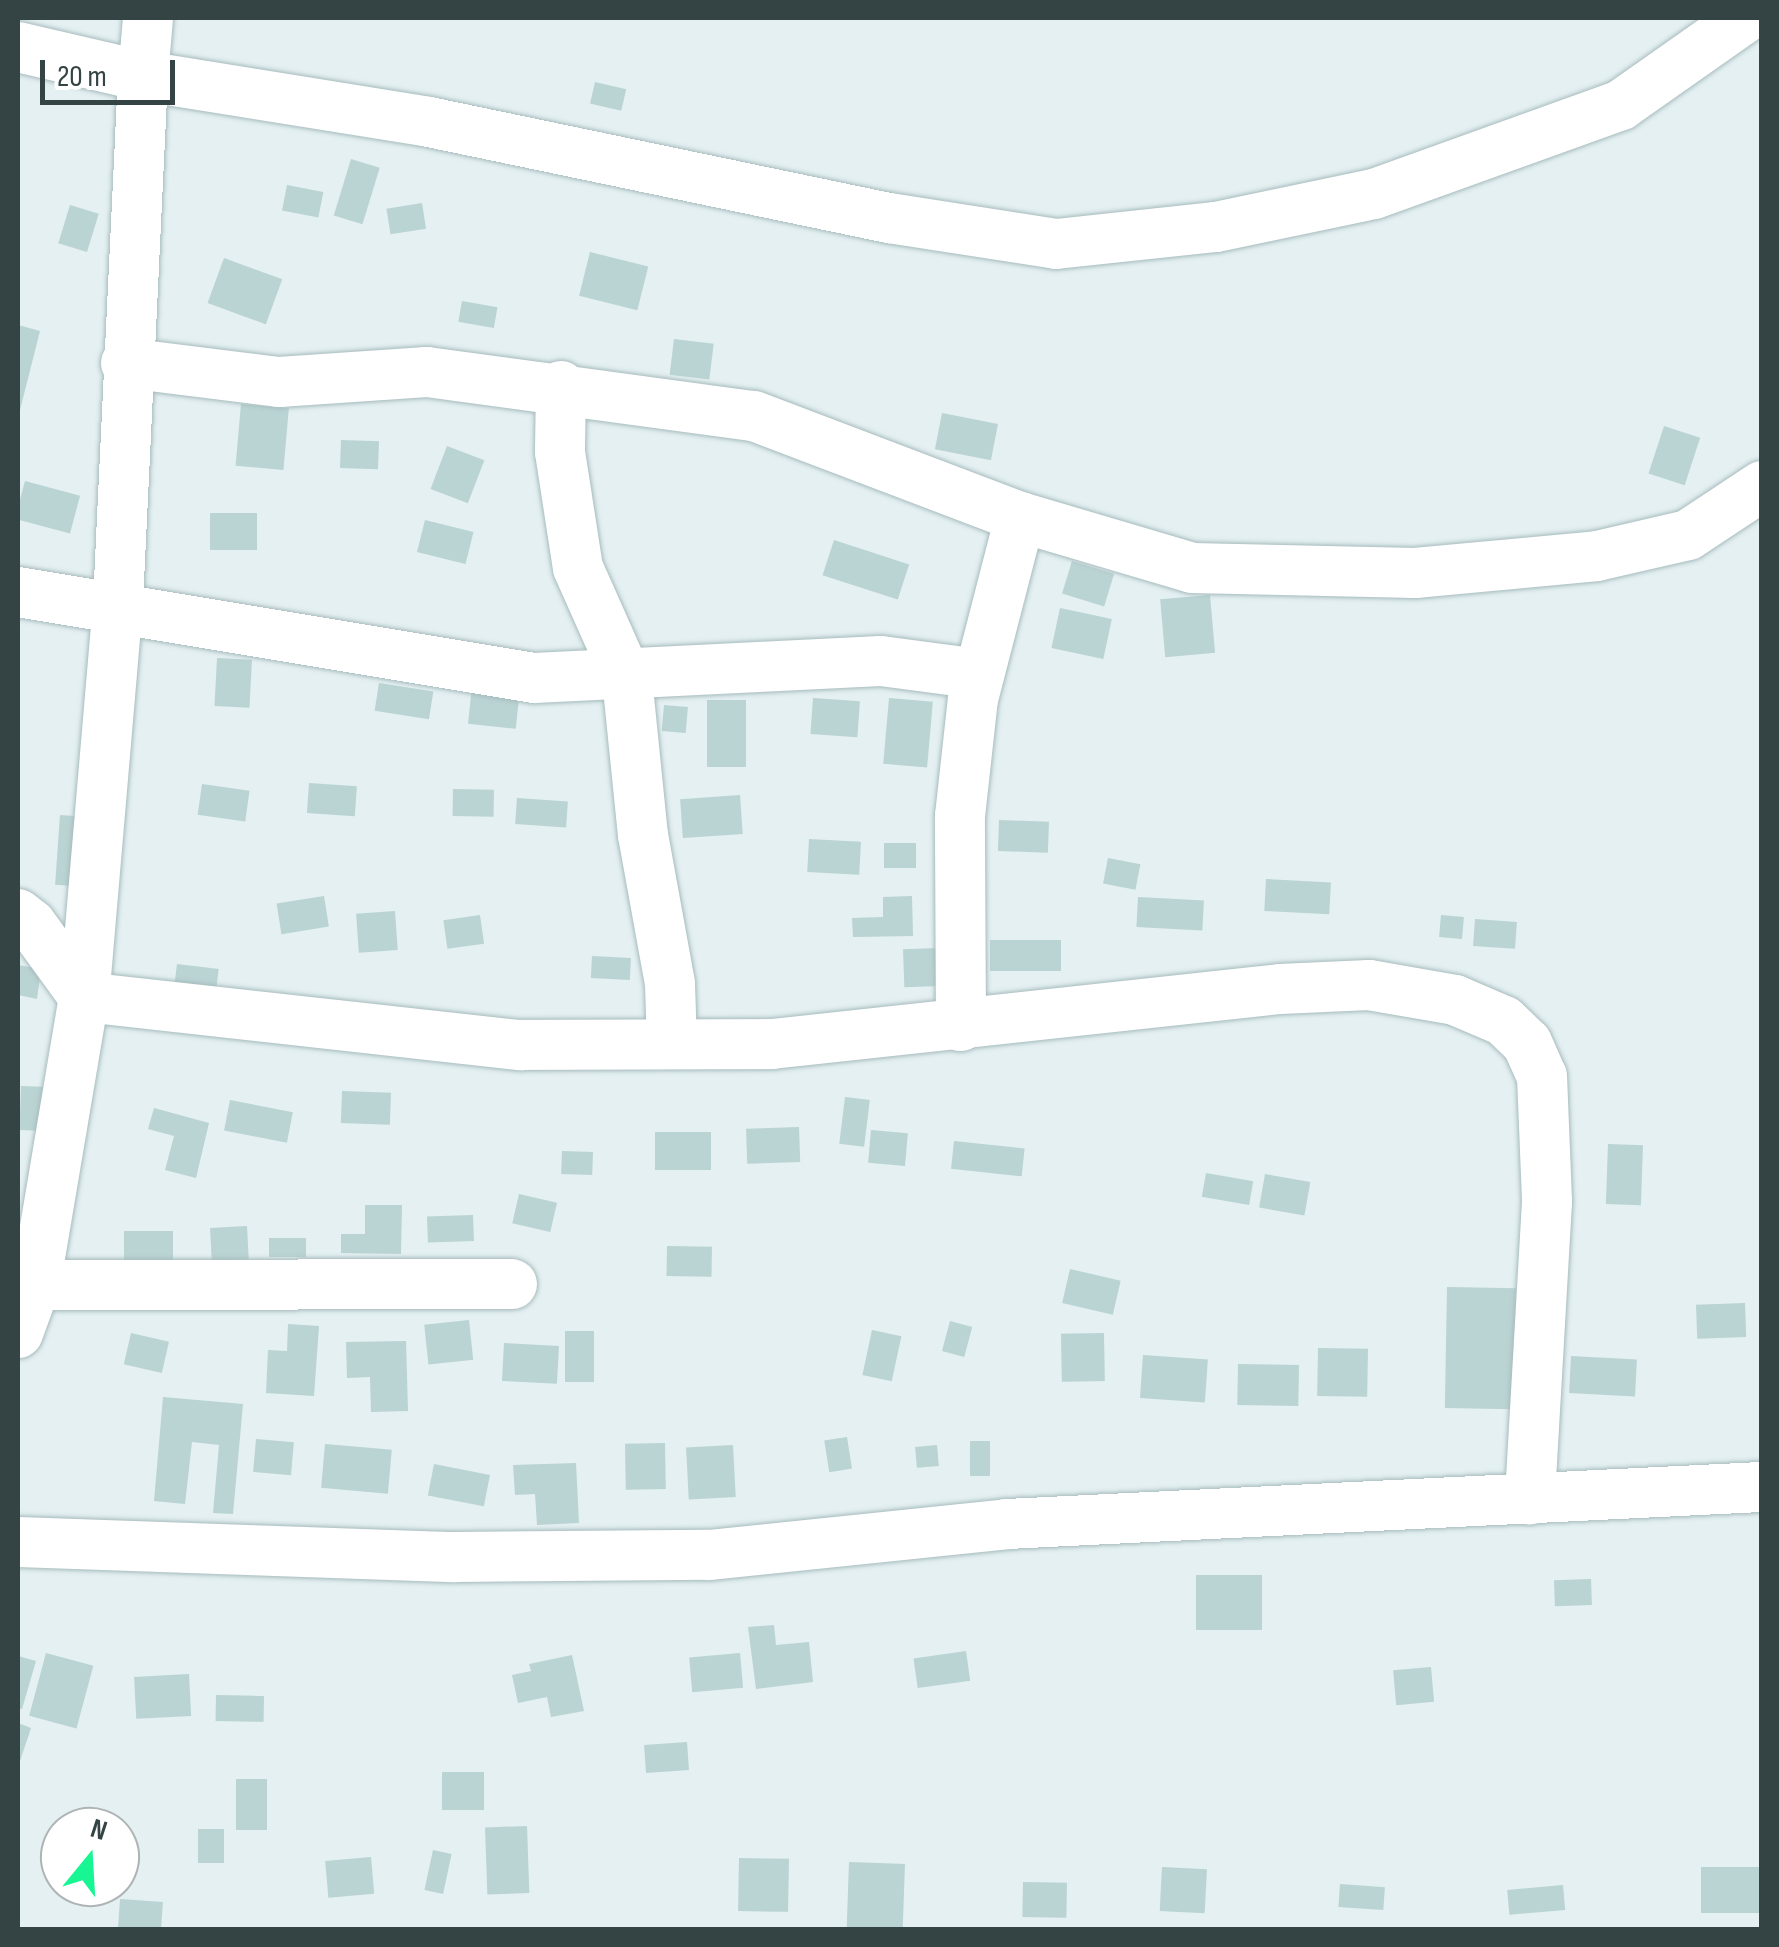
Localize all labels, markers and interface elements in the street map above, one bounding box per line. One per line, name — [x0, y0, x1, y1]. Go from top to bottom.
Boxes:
scale bar — [45, 40, 180, 102]
text: 20 m — [57, 59, 107, 95]
north arrow — [40, 1807, 140, 1907]
text: N — [87, 1812, 111, 1848]

